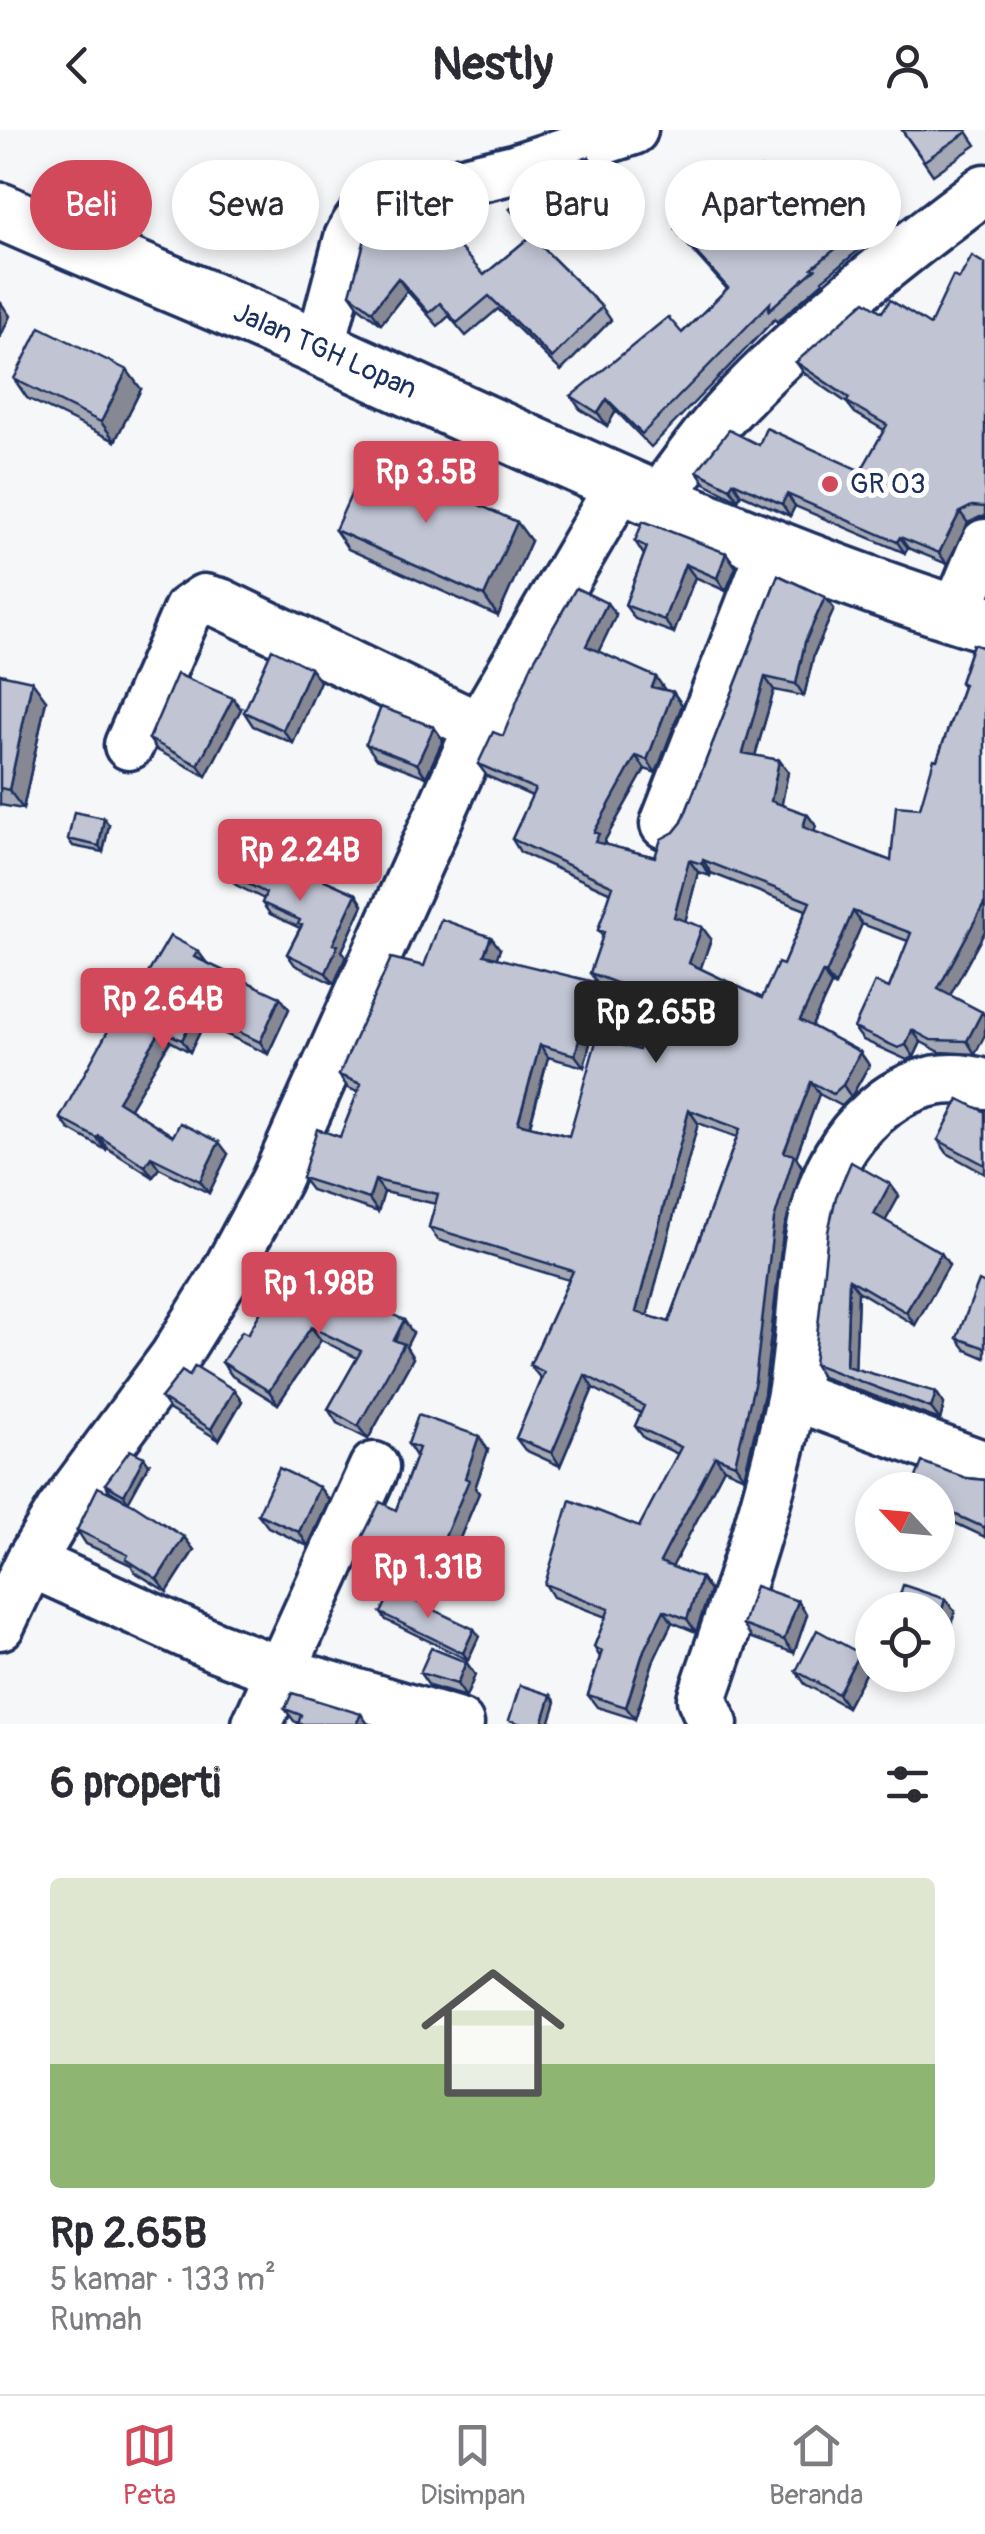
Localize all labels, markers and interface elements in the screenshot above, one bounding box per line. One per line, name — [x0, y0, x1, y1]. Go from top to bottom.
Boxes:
text: Nestly — [432, 37, 553, 93]
icon: back — [50, 38, 105, 93]
icon: person — [880, 38, 935, 93]
chip: Beli — [30, 160, 152, 250]
chip: Sewa — [172, 160, 319, 250]
chip: Filter — [339, 160, 489, 250]
chip: Baru — [509, 160, 645, 250]
chip: Apartemen — [665, 160, 901, 250]
street label: Jalan TGH Lopan — [228, 295, 422, 407]
pin: Rp 3.5B — [334, 441, 518, 526]
text: Rp 3.5B — [376, 453, 476, 493]
place label: GR 03 — [850, 467, 926, 502]
marker: GR 03 — [819, 473, 841, 495]
pin: Rp 2.24B — [197, 819, 403, 904]
text: Rp 2.24B — [240, 831, 360, 871]
pin: Rp 2.64B — [60, 968, 266, 1053]
text: Rp 2.64B — [103, 980, 223, 1020]
pin: Rp 2.65B — [553, 981, 759, 1066]
text: Rp 2.65B — [596, 993, 716, 1033]
pin: Rp 1.98B — [216, 1252, 422, 1337]
text: Rp 1.98B — [264, 1264, 374, 1304]
north arrow — [855, 1472, 955, 1572]
map controls — [855, 1472, 955, 1692]
pin: Rp 1.31B — [325, 1536, 531, 1621]
text: Rp 1.31B — [374, 1548, 482, 1588]
button: locate — [855, 1592, 955, 1692]
icon: filters — [880, 1757, 935, 1812]
text: 6 properti — [50, 1758, 220, 1810]
icon: home — [403, 1943, 583, 2123]
text: Rp 2.65B — [50, 2208, 207, 2260]
text: 5 kamar · 133 m² — [50, 2260, 276, 2300]
text: Rumah — [50, 2300, 142, 2340]
tab: Peta — [122, 2418, 177, 2513]
tab: Disimpan — [420, 2418, 526, 2513]
tab: Beranda — [769, 2418, 863, 2513]

